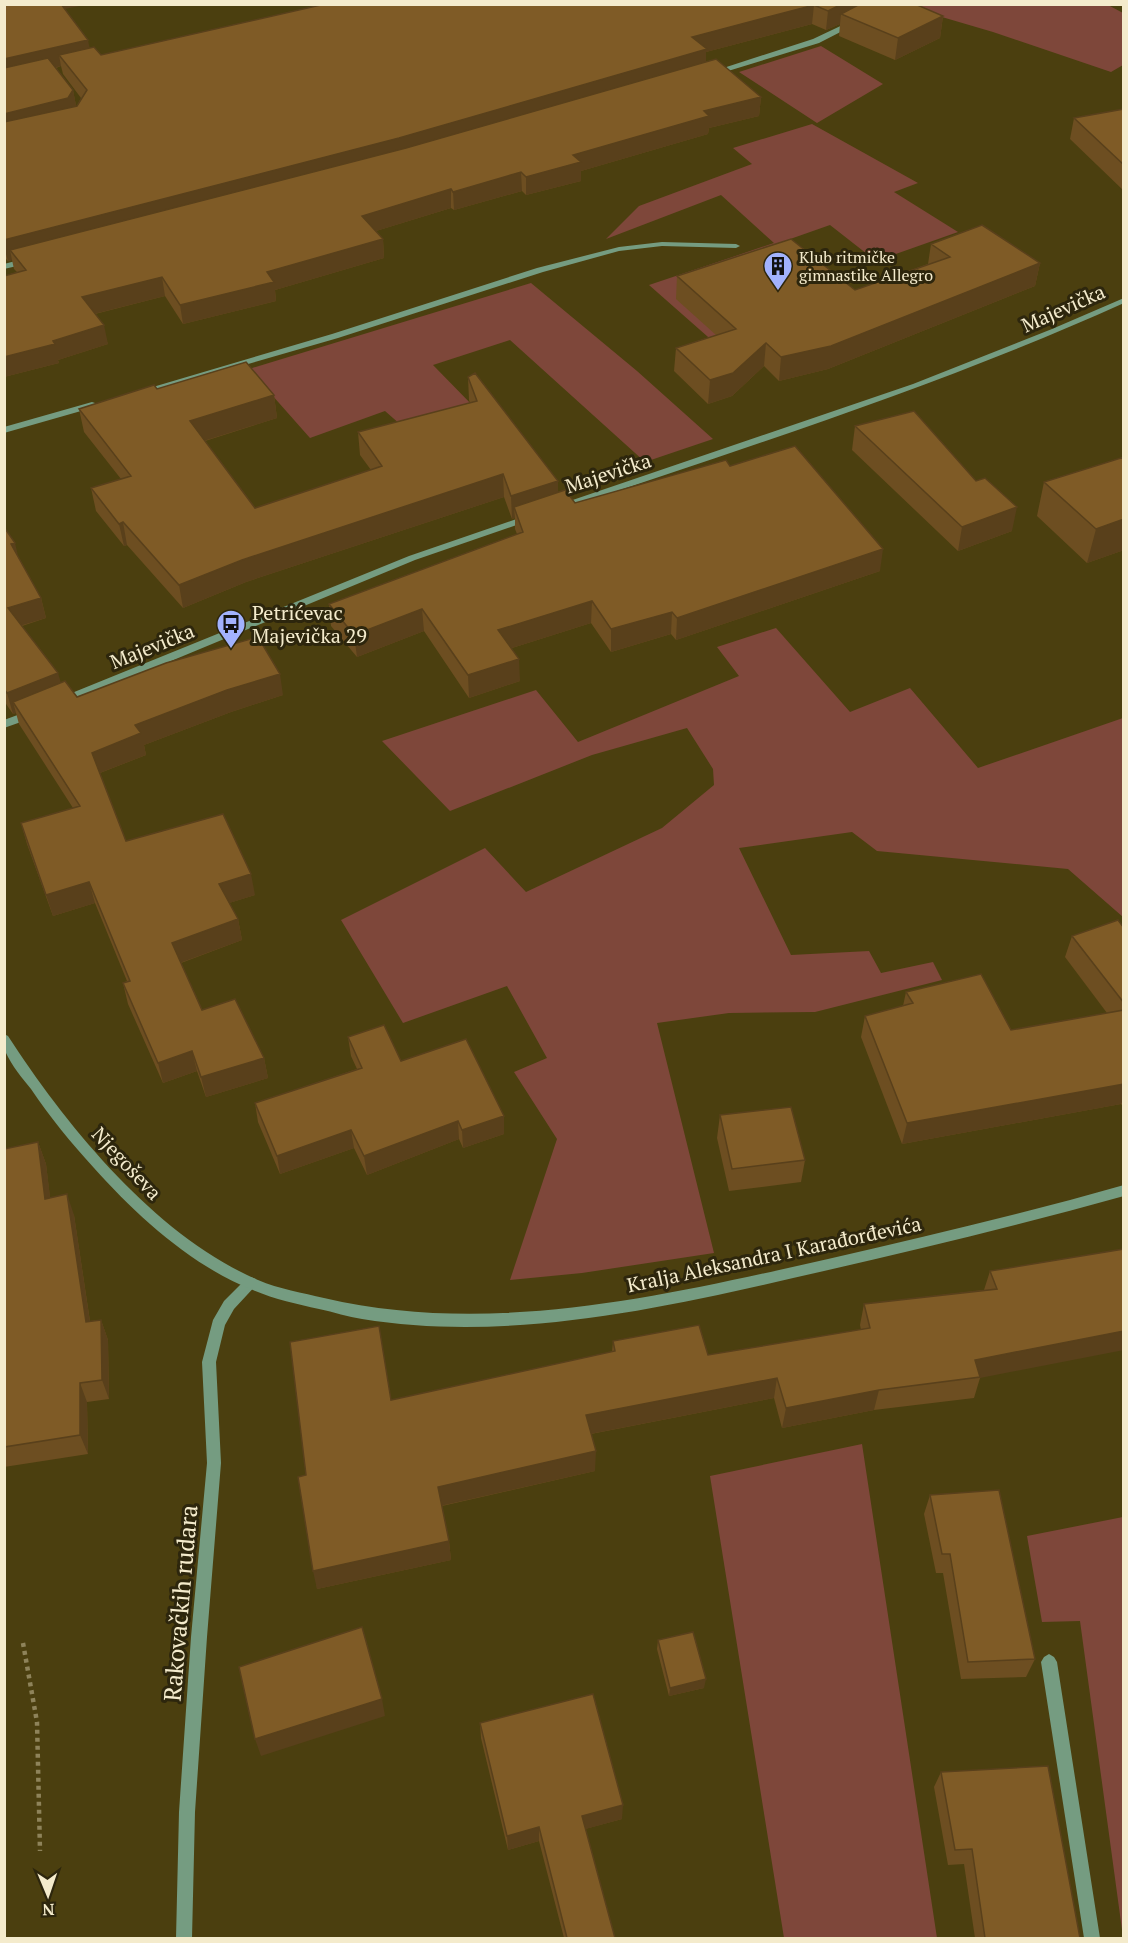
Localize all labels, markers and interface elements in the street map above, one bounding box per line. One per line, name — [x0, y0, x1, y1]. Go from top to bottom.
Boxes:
place label: Klub ritmičke gimnastike Allegro — [799, 246, 933, 286]
building icon: Klub ritmičke gimnastike Allegro — [762, 250, 794, 292]
street label: Majevička — [1017, 278, 1109, 338]
street label: Majevička — [562, 446, 654, 500]
place label: Petrićevac Majevička 29 — [252, 599, 367, 649]
bus stop icon: Petrićevac Majevička 29 — [215, 608, 247, 650]
street label: Majevička — [106, 617, 198, 675]
street label: Njegoševa — [86, 1121, 168, 1205]
street label: Kralja Aleksandra I Karađorđevića — [624, 1210, 924, 1298]
street label: Rakovačkih rudara — [155, 1503, 205, 1703]
north arrow — [18, 1865, 78, 1925]
text: N — [42, 1899, 55, 1921]

